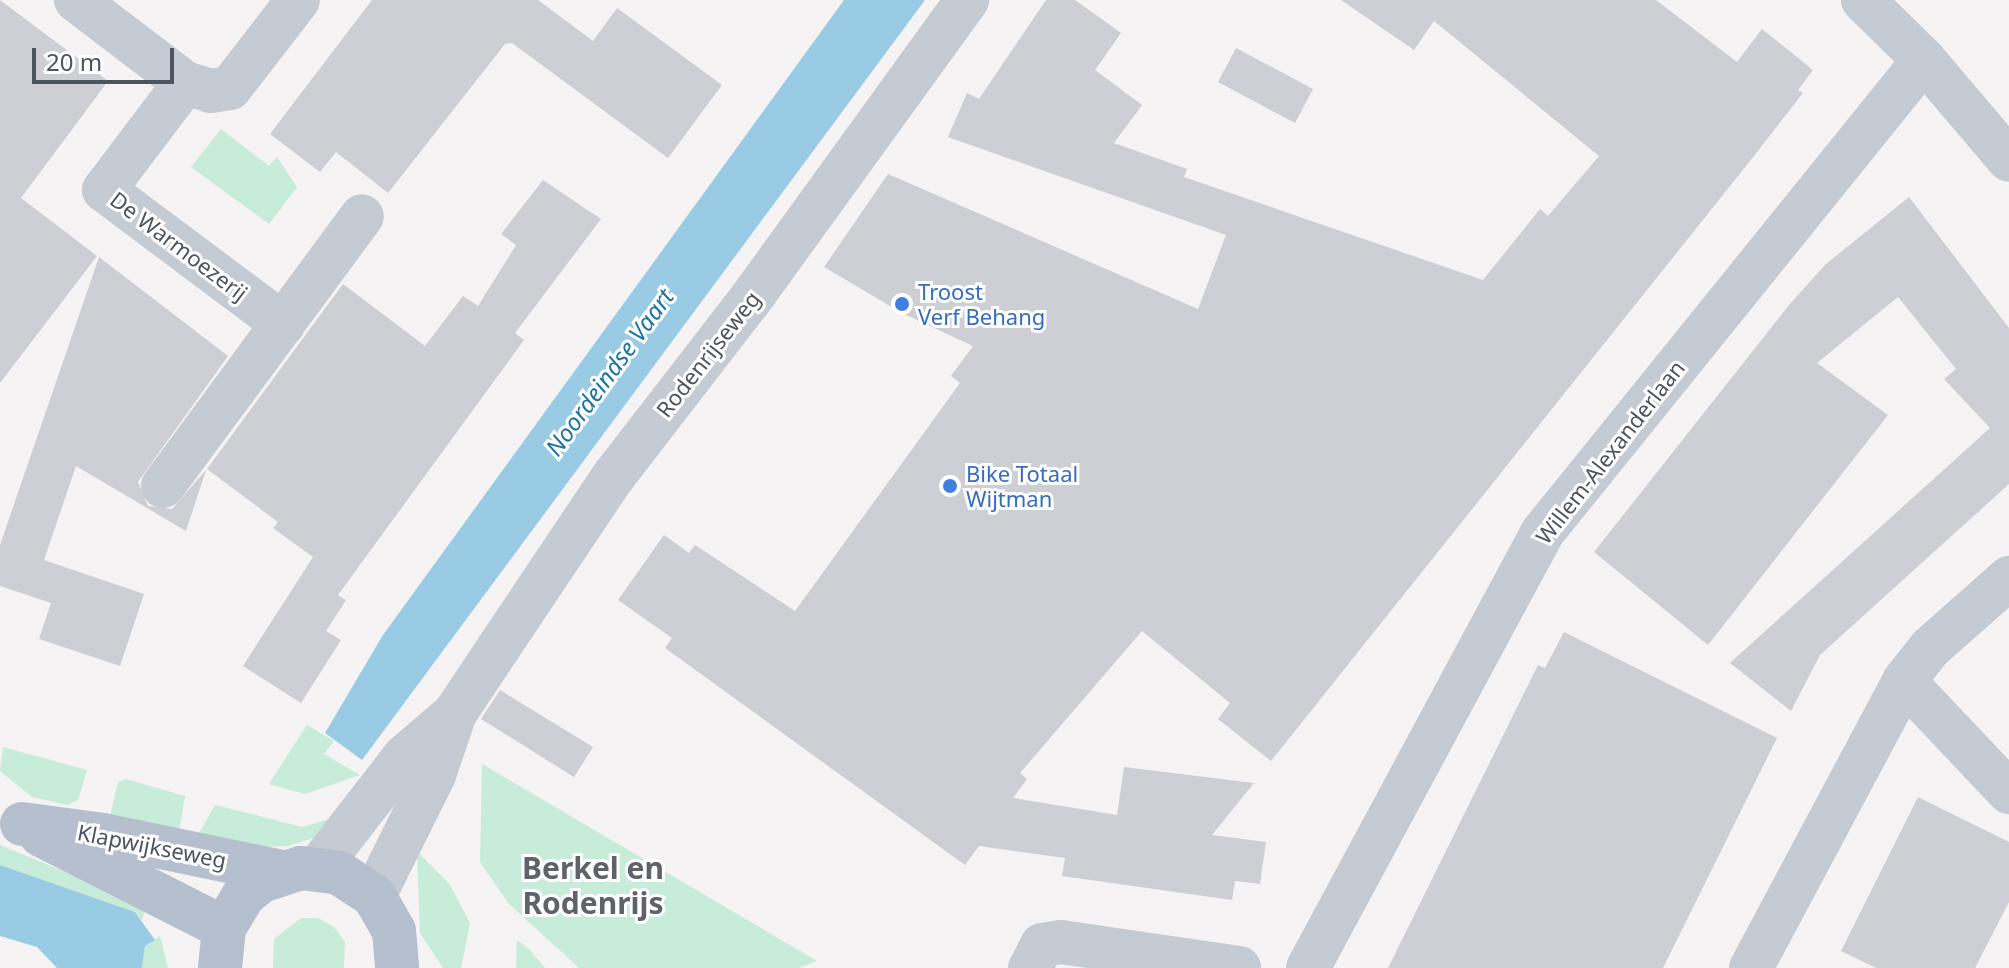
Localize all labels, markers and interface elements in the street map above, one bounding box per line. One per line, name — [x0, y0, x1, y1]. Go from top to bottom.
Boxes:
scale bar — [36, 32, 178, 82]
text: 20 m — [46, 45, 102, 78]
street label: De Warmoezerij — [105, 186, 253, 306]
place label: Troost Verf Behang — [918, 278, 1045, 330]
water label: Noordeindse Vaart — [539, 283, 679, 461]
street label: Rodenrijseweg — [651, 286, 765, 422]
marker: Troost Verf Behang — [893, 295, 911, 313]
street label: Willem-Alexanderlaan — [1530, 355, 1690, 549]
place label: Bike Totaal Wijtman — [966, 460, 1078, 512]
marker: Bike Totaal Wijtman — [941, 477, 959, 495]
street label: Klapwijkseweg — [75, 819, 229, 873]
district label: Berkel en Rodenrijs — [522, 850, 664, 920]

